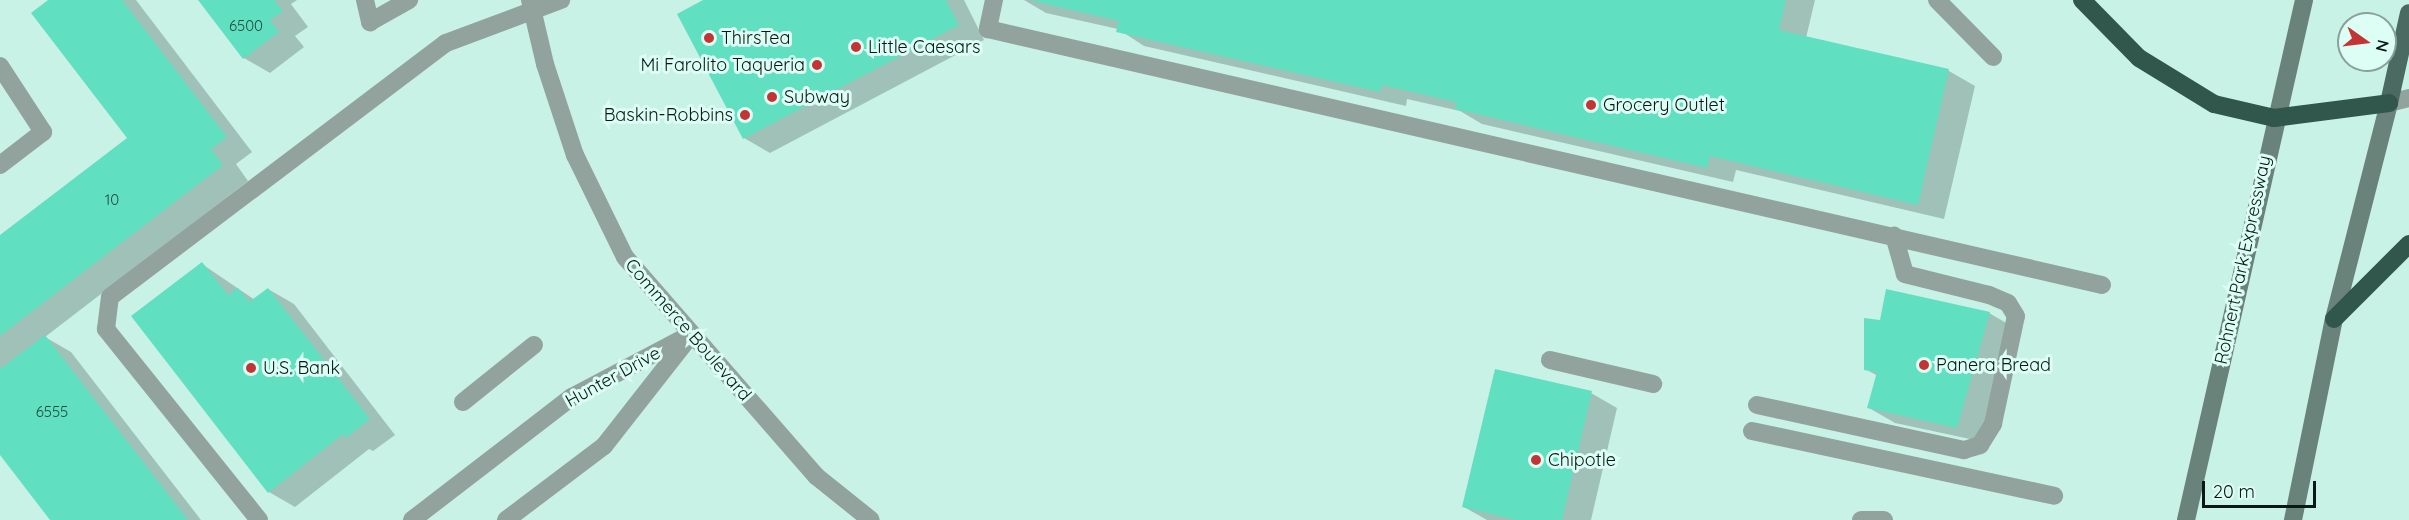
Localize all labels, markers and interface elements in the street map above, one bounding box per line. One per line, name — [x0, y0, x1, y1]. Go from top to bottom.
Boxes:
north arrow — [2337, 12, 2397, 72]
house number: 6500 — [229, 17, 263, 35]
place label: ThirsTea — [721, 27, 790, 49]
marker: ThirsTea — [702, 31, 716, 45]
place label: Little Caesars — [868, 36, 980, 58]
text: N — [2371, 38, 2394, 54]
marker: Little Caesars — [849, 40, 863, 54]
place label: Mi Farolito Taqueria — [640, 54, 805, 76]
marker: Mi Farolito Taqueria — [810, 58, 824, 72]
place label: Subway — [784, 86, 850, 108]
marker: Subway — [765, 90, 779, 104]
place label: Grocery Outlet — [1603, 94, 1725, 116]
marker: Grocery Outlet — [1584, 98, 1598, 112]
place label: Baskin-Robbins — [604, 104, 733, 126]
marker: Baskin-Robbins — [738, 108, 752, 122]
street label: Rohnert Park Expressway — [2210, 154, 2276, 366]
house number: 10 — [105, 191, 119, 209]
street label: Commerce Boulevard — [620, 255, 756, 405]
street label: Hunter Drive — [562, 342, 664, 412]
place label: Panera Bread — [1936, 354, 2051, 376]
place label: U.S. Bank — [263, 357, 340, 379]
marker: Panera Bread — [1917, 358, 1931, 372]
marker: U.S. Bank — [244, 361, 258, 375]
house number: 6555 — [36, 403, 68, 421]
place label: Chipotle — [1548, 449, 1616, 471]
marker: Chipotle — [1529, 453, 1543, 467]
scale bar — [2205, 469, 2319, 507]
text: 20 m — [2213, 480, 2255, 503]

